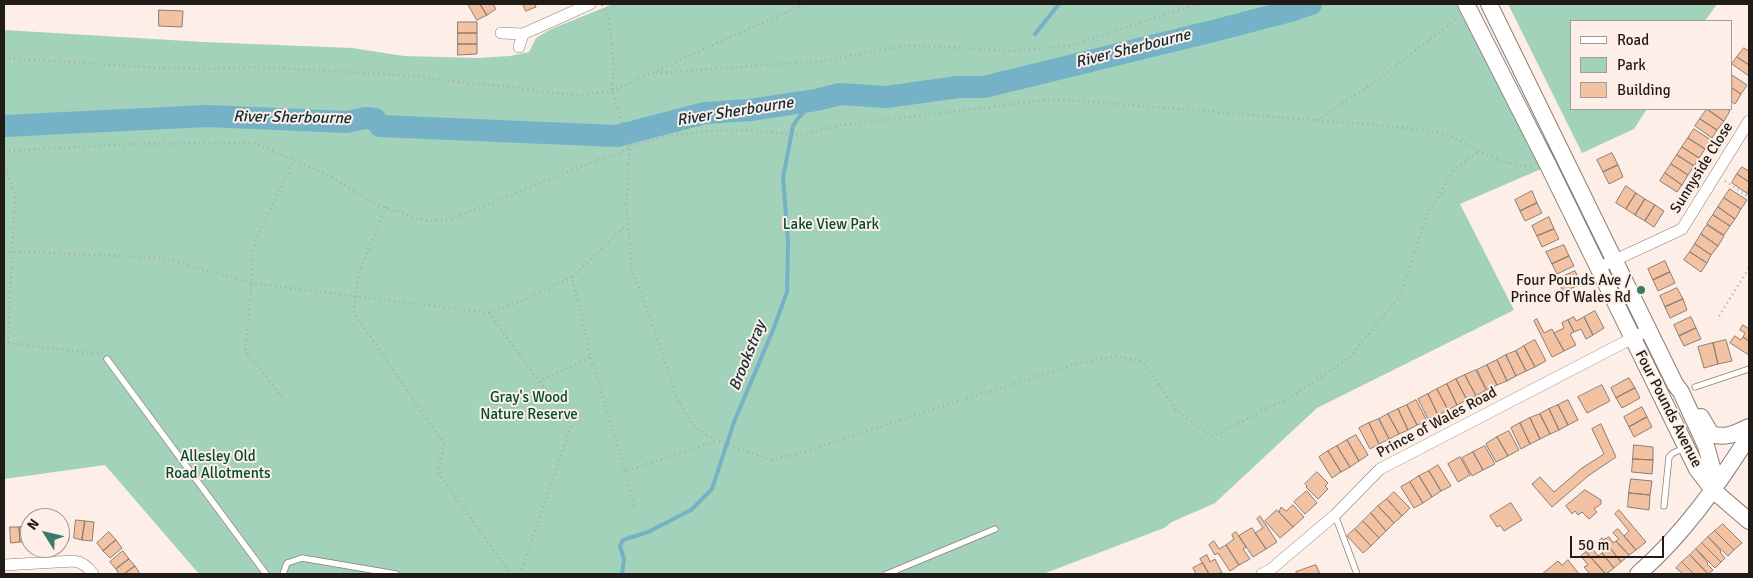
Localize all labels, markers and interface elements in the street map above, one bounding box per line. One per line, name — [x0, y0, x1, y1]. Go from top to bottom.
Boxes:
legend — [1570, 20, 1733, 110]
water label: River Sherbourne — [1073, 25, 1193, 73]
text: Road — [1617, 31, 1649, 49]
text: Park — [1617, 56, 1646, 74]
text: Building — [1617, 81, 1671, 99]
water label: River Sherbourne — [675, 93, 795, 131]
water label: River Sherbourne — [233, 107, 351, 129]
street label: Sunnyside Close — [1667, 119, 1737, 217]
park label: Lake View Park — [783, 216, 879, 234]
place label: Four Pounds Ave / Prince Of Wales Rd — [1510, 272, 1631, 307]
marker: Four Pounds Ave / Prince Of Wales Rd — [1635, 284, 1647, 296]
water label: Brookstray — [725, 318, 771, 394]
street label: Four Pounds Avenue — [1631, 347, 1705, 471]
street label: Prince of Wales Road — [1374, 384, 1500, 462]
park label: Gray's Wood Nature Reserve — [480, 389, 578, 424]
park label: Allesley Old Road Allotments — [165, 448, 271, 483]
north arrow — [20, 508, 70, 558]
text: N — [24, 516, 43, 533]
scale bar — [1573, 526, 1667, 558]
text: 50 m — [1578, 536, 1609, 554]

